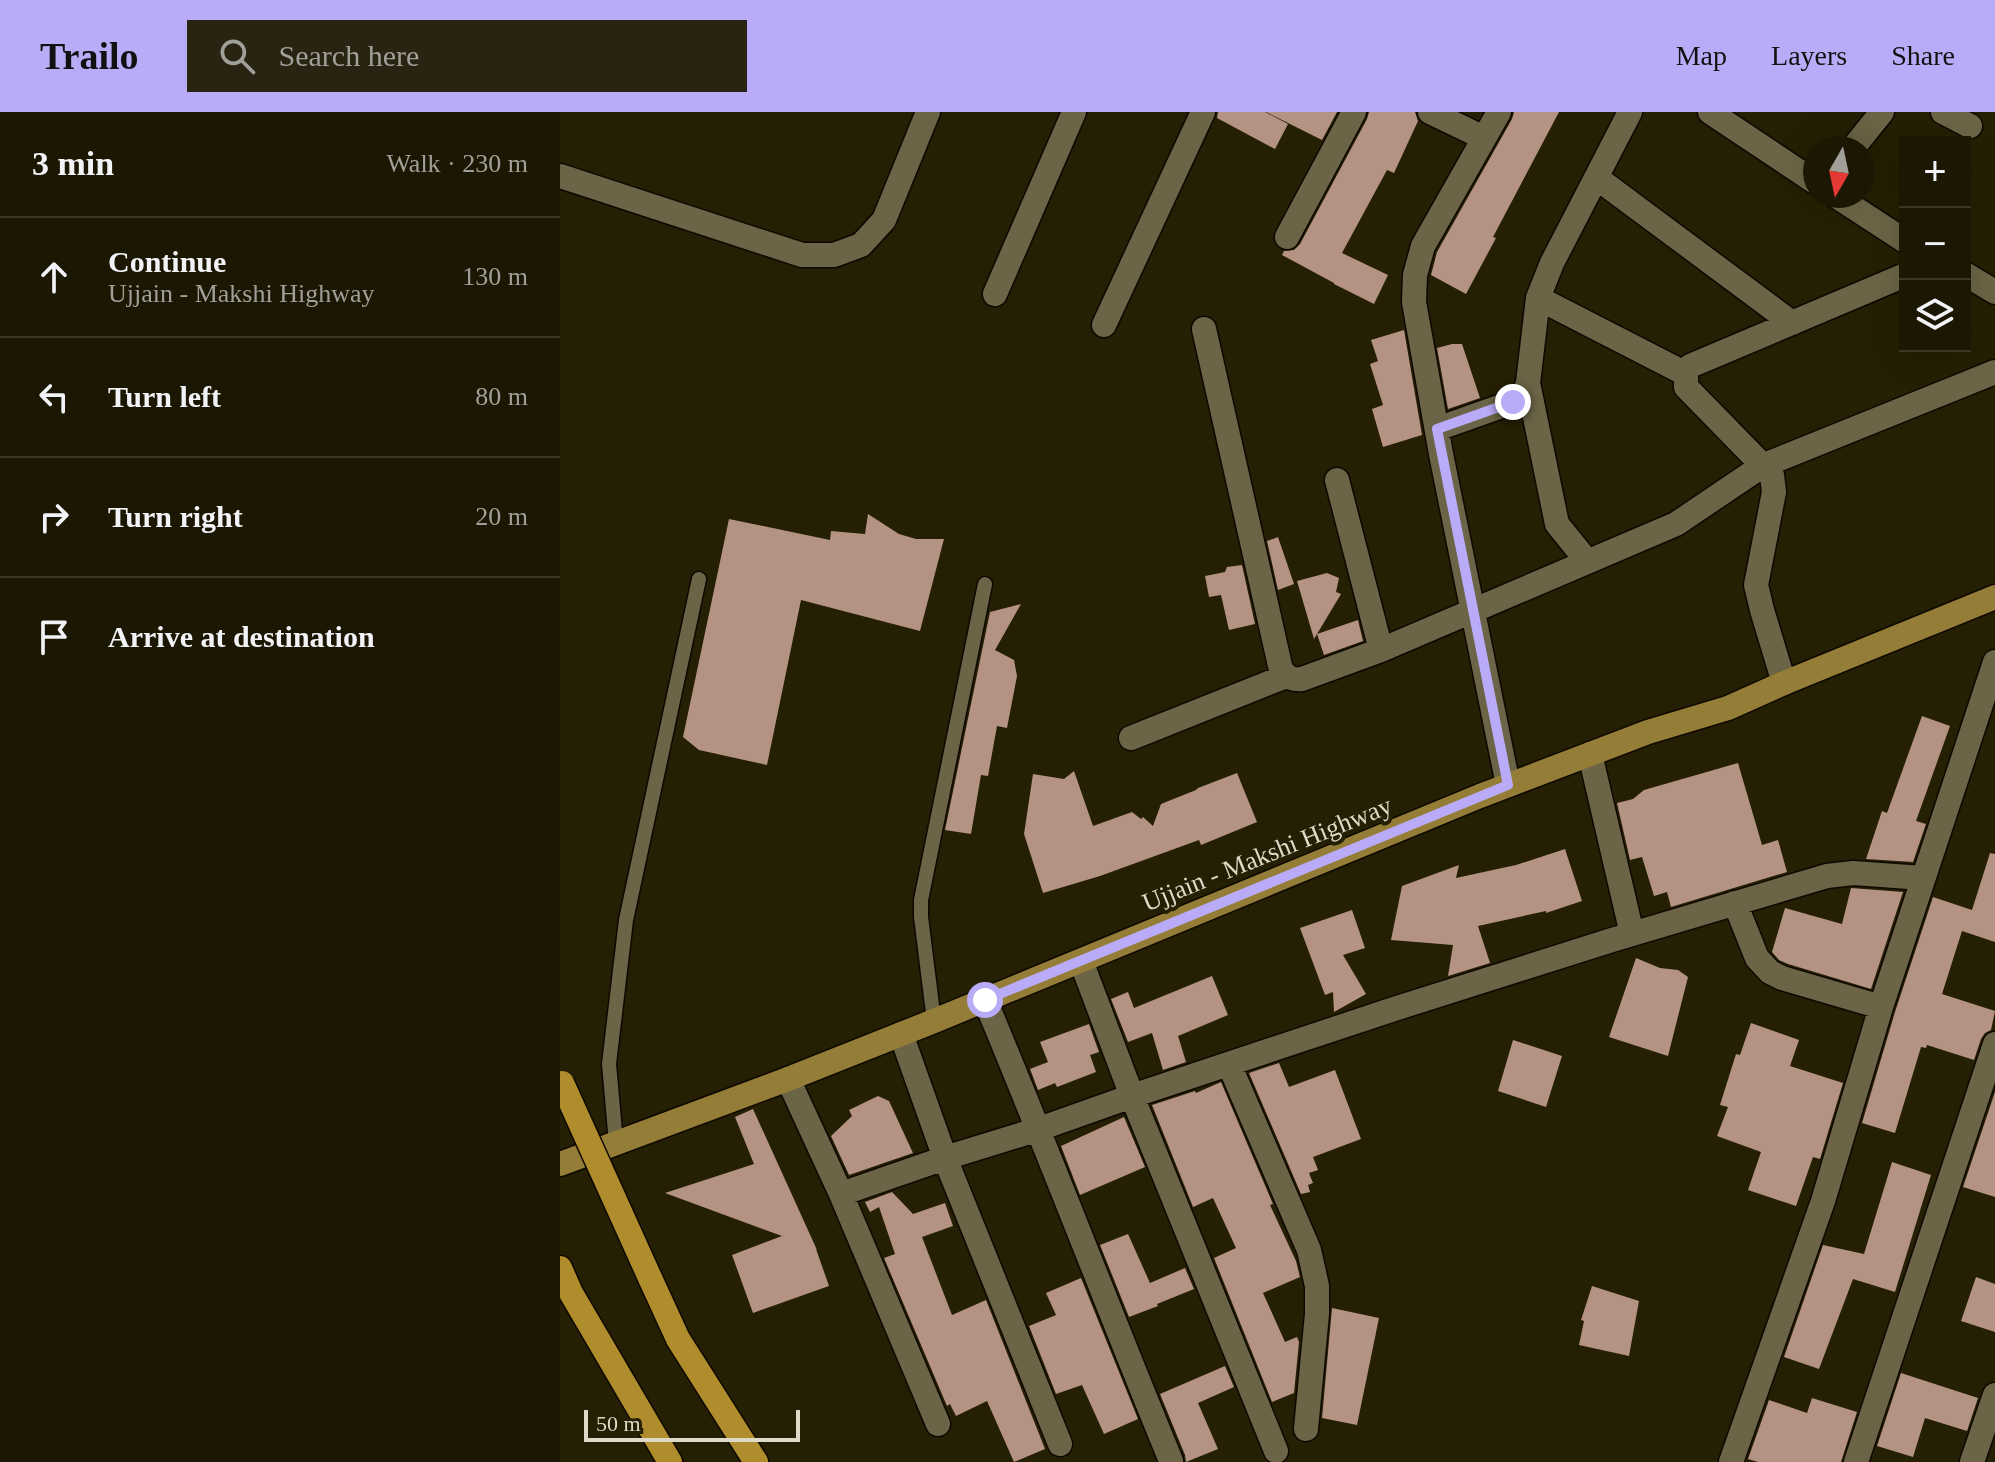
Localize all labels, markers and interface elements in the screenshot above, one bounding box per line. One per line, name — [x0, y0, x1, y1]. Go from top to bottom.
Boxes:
search box — [187, 20, 747, 92]
icon: search — [215, 34, 259, 78]
text: Trailo — [40, 35, 139, 77]
text: Search here — [279, 39, 419, 72]
text: Map — [1676, 40, 1727, 71]
text: Layers — [1771, 40, 1847, 71]
text: Share — [1891, 40, 1955, 71]
north arrow — [1803, 136, 1875, 208]
map controls — [1899, 136, 1971, 352]
button: + — [1899, 136, 1971, 208]
text: 3 min — [32, 145, 114, 182]
text: Walk · 230 m — [386, 149, 528, 178]
button: − — [1899, 208, 1971, 280]
text: Continue — [108, 245, 226, 278]
icon: ahead — [32, 255, 76, 299]
text: 130 m — [462, 262, 528, 291]
text: Ujjain - Makshi Highway — [108, 279, 374, 308]
button: layers — [1899, 280, 1971, 352]
icon: left — [32, 375, 76, 419]
text: Turn left — [108, 380, 221, 413]
text: 80 m — [475, 382, 528, 411]
route end — [1495, 384, 1531, 420]
icon: right — [32, 495, 76, 539]
text: Turn right — [108, 500, 243, 533]
text: 20 m — [475, 502, 528, 531]
icon: arrive — [32, 615, 76, 659]
text: Arrive at destination — [108, 620, 375, 653]
street label: Ujjain - Makshi Highway — [1138, 791, 1396, 917]
route start — [967, 982, 1003, 1018]
scale bar — [584, 1406, 800, 1442]
text: 50 m — [596, 1411, 641, 1436]

